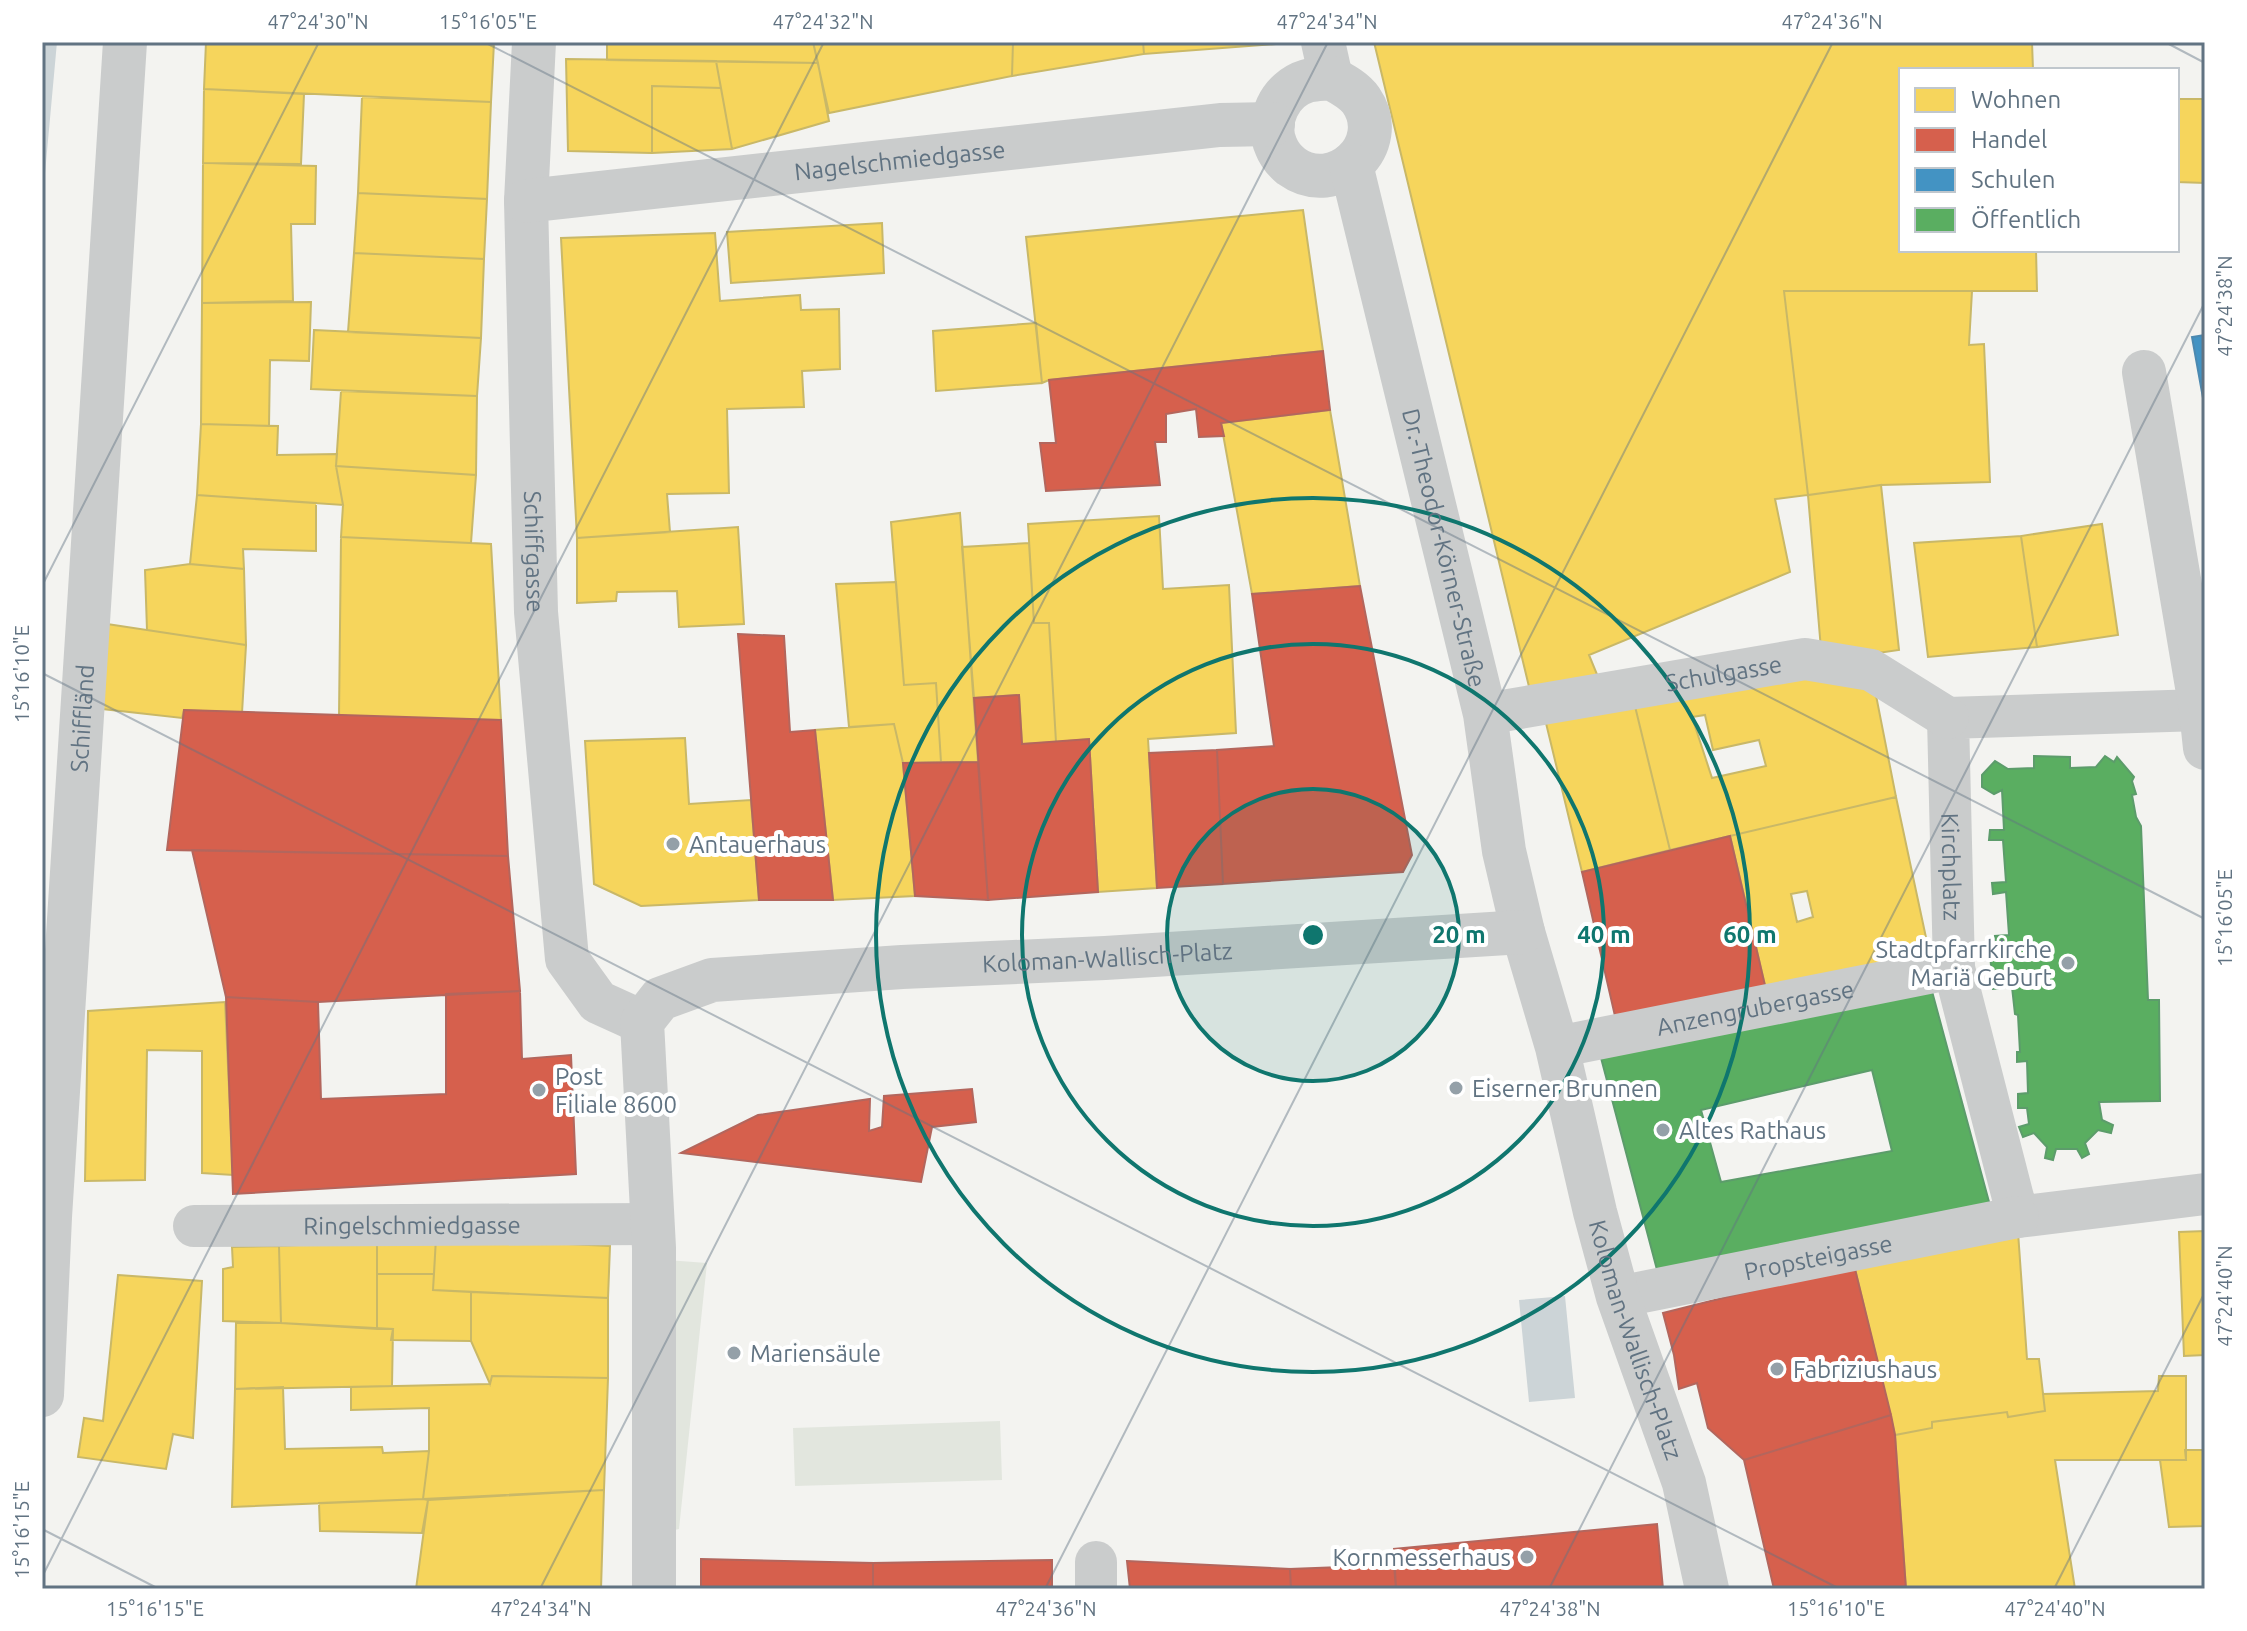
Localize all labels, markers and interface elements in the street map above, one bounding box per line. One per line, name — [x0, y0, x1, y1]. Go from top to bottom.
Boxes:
text: 47°24'30"N — [267, 10, 369, 33]
text: 15°16'05"E — [439, 10, 537, 33]
text: 47°24'32"N — [772, 10, 874, 33]
text: 47°24'34"N — [1276, 10, 1378, 33]
text: 47°24'36"N — [1781, 10, 1883, 33]
legend — [1899, 68, 2179, 252]
text: Wohnen — [1971, 86, 2061, 113]
text: Handel — [1971, 126, 2047, 153]
street label: Nagelschmiedgasse — [793, 135, 1007, 185]
text: Schulen — [1971, 166, 2055, 193]
text: Öffentlich — [1971, 206, 2081, 233]
text: 47°24'38"N — [2213, 255, 2236, 357]
street label: Dr.-Theodor-Körner-Straße — [1397, 406, 1491, 690]
street label: Schiffgasse — [520, 490, 550, 613]
text: 15°16'10"E — [10, 625, 33, 723]
street label: Schulgasse — [1663, 650, 1784, 696]
street label: Schiffländ — [65, 663, 99, 773]
street label: Kirchplatz — [1937, 812, 1966, 921]
place label: Antauerhaus — [689, 831, 826, 858]
marker: Antauerhaus — [664, 835, 682, 853]
text: 15°16'05"E — [2213, 869, 2236, 967]
centre of rings — [1299, 921, 1327, 949]
text: 20 m — [1432, 921, 1486, 948]
text: 40 m — [1577, 921, 1631, 948]
text: 60 m — [1723, 921, 1777, 948]
place label: Stadtpfarrkirche Mariä Geburt — [1875, 936, 2053, 991]
street label: Koloman-Wallisch-Platz — [982, 937, 1233, 977]
marker: Stadtpfarrkirche Mariä Geburt — [2059, 954, 2077, 972]
street label: Anzengrubergasse — [1654, 975, 1856, 1040]
place label: Post Filiale 8600 — [555, 1063, 677, 1118]
place label: Eiserner Brunnen — [1472, 1075, 1658, 1102]
marker: Eiserner Brunnen — [1447, 1079, 1465, 1097]
marker: Post Filiale 8600 — [530, 1081, 548, 1099]
place label: Altes Rathaus — [1679, 1117, 1826, 1144]
marker: Altes Rathaus — [1654, 1121, 1672, 1139]
street label: Ringelschmiedgasse — [303, 1211, 521, 1239]
street label: Koloman-Wallisch-Platz — [1584, 1217, 1688, 1463]
street label: Propsteigasse — [1742, 1229, 1895, 1285]
text: 47°24'40"N — [2213, 1245, 2236, 1347]
place label: Mariensäule — [750, 1340, 881, 1367]
marker: Mariensäule — [725, 1344, 743, 1362]
place label: Fabriziushaus — [1793, 1356, 1937, 1383]
marker: Fabriziushaus — [1768, 1360, 1786, 1378]
text: 15°16'15"E — [10, 1481, 33, 1579]
place label: Kornmesserhaus — [1333, 1544, 1511, 1571]
marker: Kornmesserhaus — [1518, 1548, 1536, 1566]
text: 15°16'15"E — [106, 1597, 204, 1620]
text: 47°24'34"N — [490, 1597, 592, 1620]
text: 47°24'36"N — [995, 1597, 1097, 1620]
text: 47°24'38"N — [1499, 1597, 1601, 1620]
text: 15°16'10"E — [1787, 1597, 1885, 1620]
text: 47°24'40"N — [2004, 1597, 2106, 1620]

